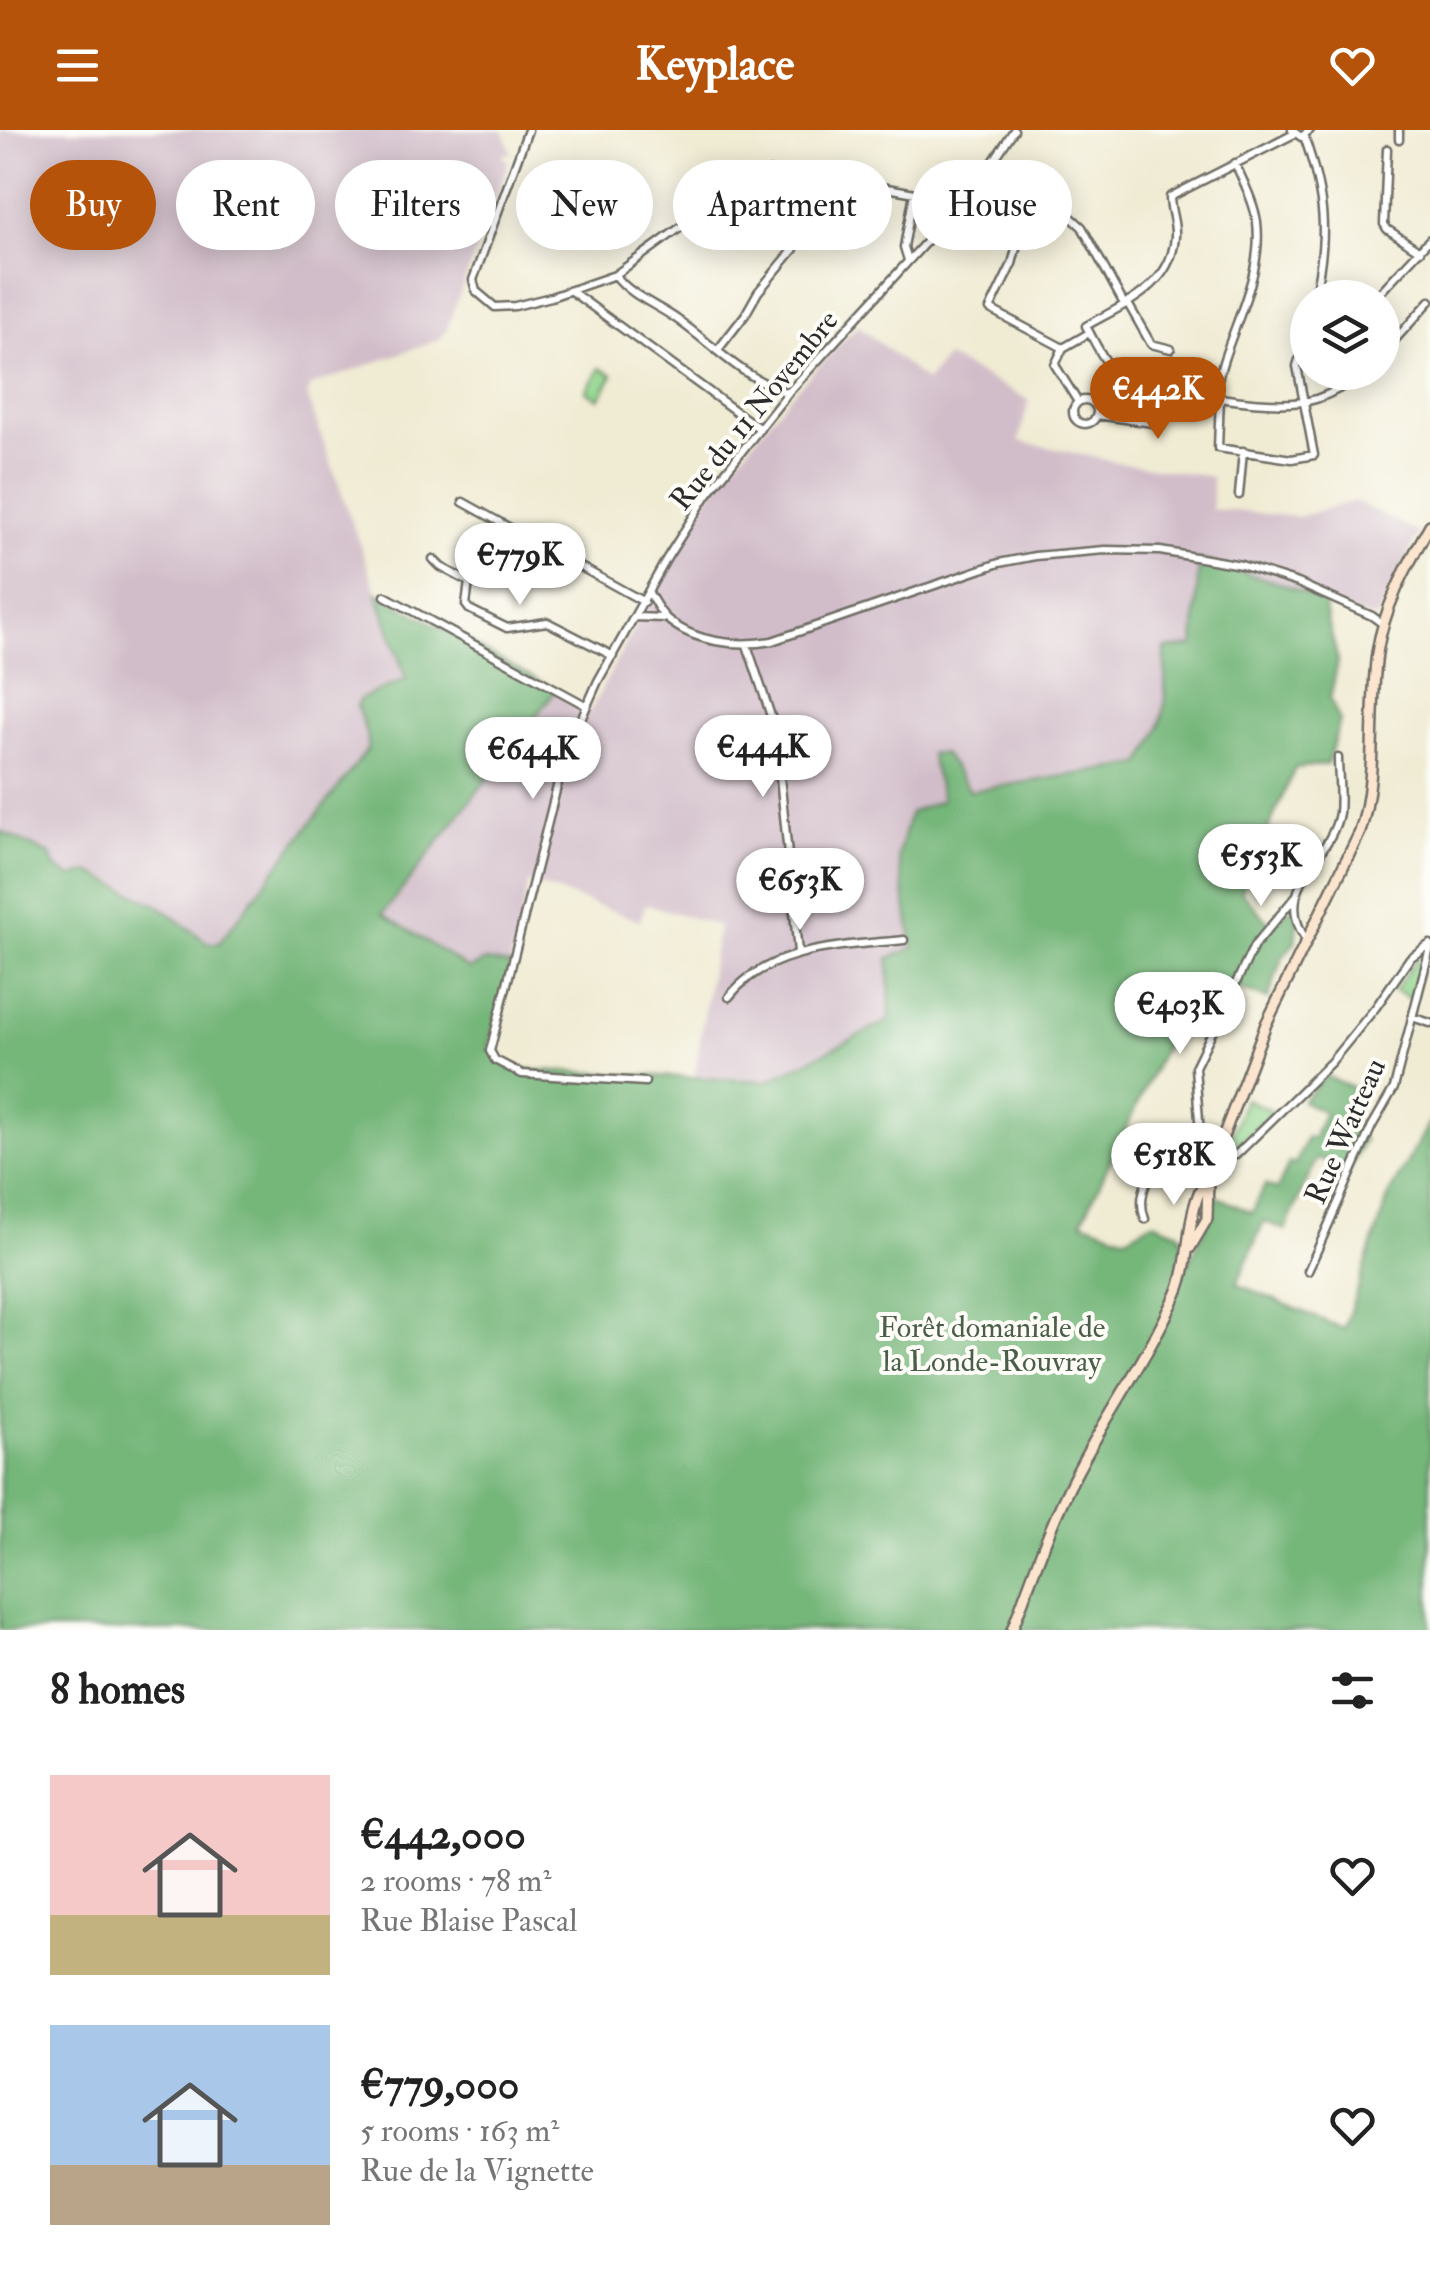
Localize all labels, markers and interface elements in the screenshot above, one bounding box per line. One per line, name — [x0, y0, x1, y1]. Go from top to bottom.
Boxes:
text: Keyplace — [636, 37, 794, 93]
icon: menu — [50, 38, 105, 93]
icon: heart — [1325, 38, 1380, 93]
chip: Buy — [30, 160, 156, 250]
chip: Rent — [176, 160, 315, 250]
chip: Filters — [335, 160, 496, 250]
chip: New — [516, 160, 653, 250]
chip: Apartment — [673, 160, 892, 250]
chip: House — [912, 160, 1072, 250]
map controls — [1290, 280, 1400, 390]
button: layers — [1290, 280, 1400, 390]
street label: Rue du 11 Novembre — [662, 303, 846, 518]
pin: €442K — [1088, 357, 1228, 442]
text: €442K — [1112, 369, 1204, 409]
pin: €779K — [450, 523, 590, 608]
text: €779K — [477, 535, 563, 575]
pin: €444K — [693, 715, 833, 800]
pin: €644K — [463, 717, 603, 802]
text: €444K — [717, 727, 809, 767]
text: €644K — [487, 729, 579, 769]
pin: €553K — [1191, 824, 1331, 909]
text: €553K — [1220, 836, 1302, 876]
pin: €653K — [730, 848, 870, 933]
text: €653K — [758, 860, 842, 900]
pin: €403K — [1110, 972, 1250, 1057]
text: €403K — [1136, 984, 1224, 1024]
street label: Rue Watteau — [1297, 1053, 1394, 1210]
pin: €518K — [1104, 1123, 1244, 1208]
text: €518K — [1133, 1135, 1215, 1175]
park label: Forêt domaniale de la Londe-Rouvray — [879, 1309, 1105, 1380]
icon: filters — [1325, 1663, 1380, 1718]
text: 8 homes — [50, 1664, 185, 1716]
text: €442,000 — [360, 1809, 526, 1861]
icon: home — [130, 1815, 250, 1935]
icon: heart — [1325, 1848, 1380, 1903]
text: 2 rooms · 78 m² — [360, 1861, 551, 1901]
text: Rue Blaise Pascal — [360, 1901, 577, 1941]
text: €779,000 — [360, 2059, 519, 2111]
icon: home — [130, 2065, 250, 2185]
icon: heart — [1325, 2098, 1380, 2153]
text: 5 rooms · 163 m² — [360, 2111, 559, 2151]
text: Rue de la Vignette — [360, 2151, 594, 2191]

